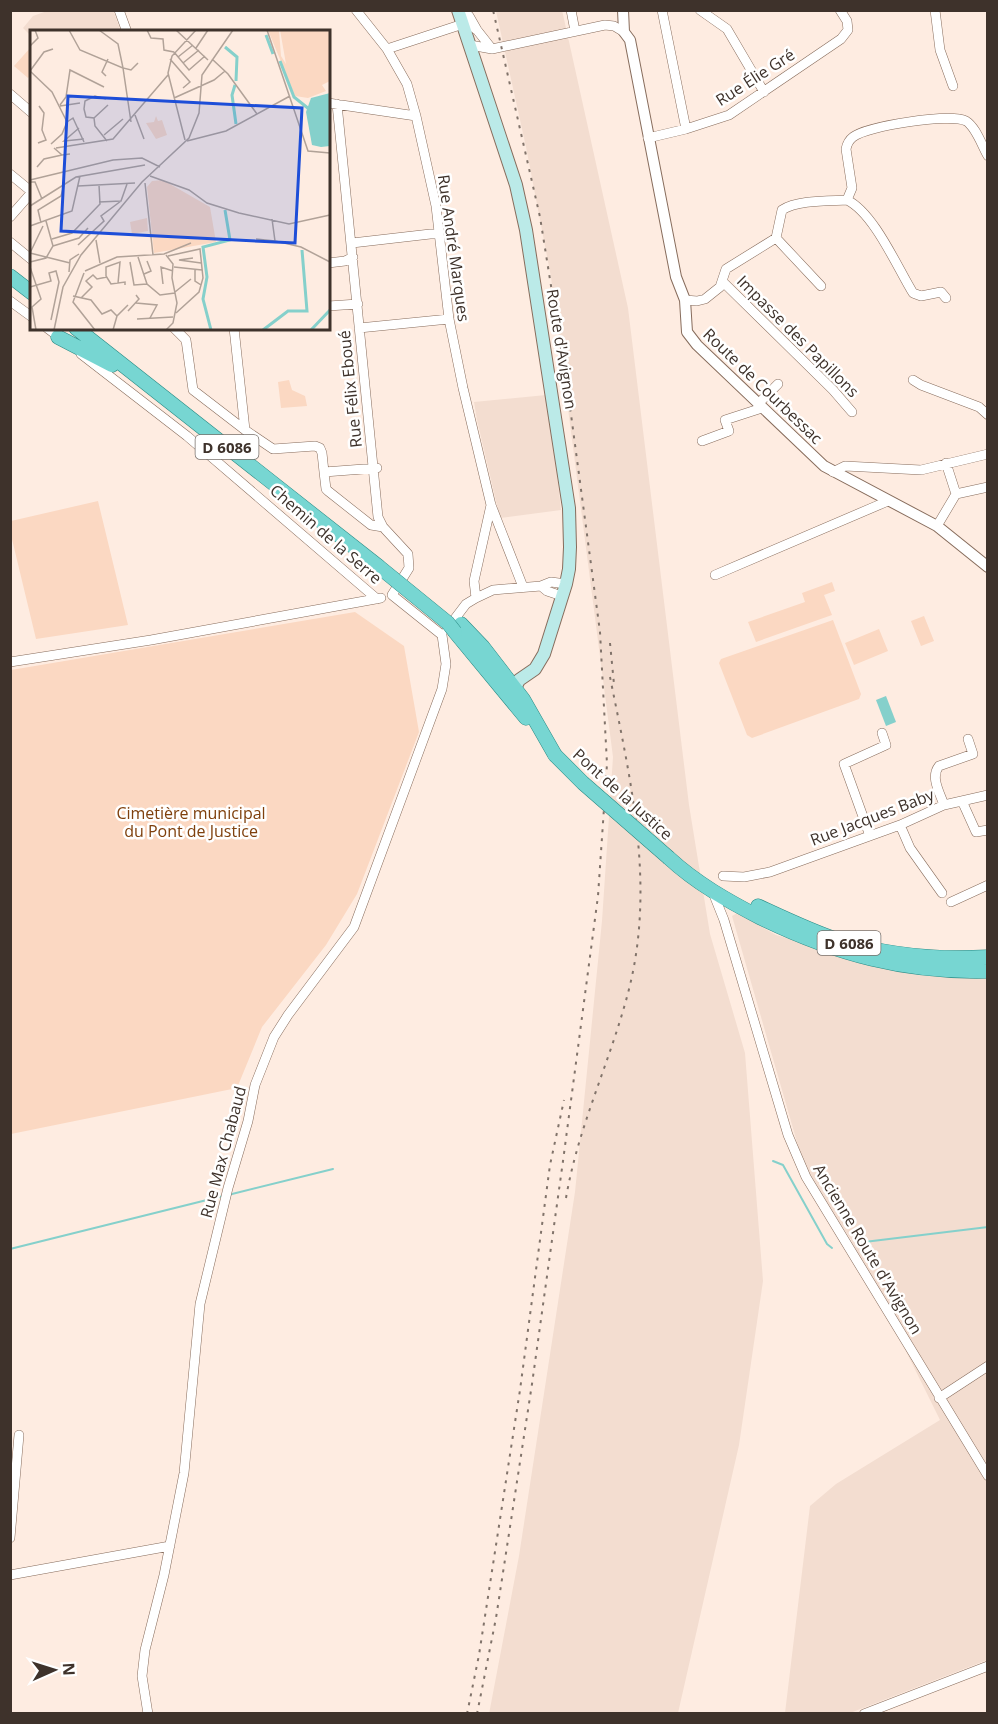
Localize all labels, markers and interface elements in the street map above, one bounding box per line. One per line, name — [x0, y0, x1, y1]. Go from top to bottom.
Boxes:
inset map — [30, 30, 330, 330]
street label: Rue Élie Gré — [711, 43, 799, 111]
street label: Rue André Marques — [433, 173, 475, 323]
street label: Impasse des Papillons — [732, 270, 864, 402]
street label: Route d'Avignon — [542, 287, 582, 411]
street label: Route de Courbessac — [699, 323, 828, 449]
street label: Rue Félix Eboué — [333, 329, 367, 449]
road number: D 6086 — [196, 435, 258, 459]
street label: Chemin de la Serre — [265, 479, 387, 589]
street label: Pont de la Justice — [568, 743, 678, 845]
street label: Rue Jacques Baby — [807, 783, 938, 851]
park label: Cimetière municipal du Pont de Justice — [116, 802, 266, 842]
road number: D 6086 — [818, 931, 880, 955]
street label: Rue Max Chabaud — [195, 1084, 251, 1220]
street label: Ancienne Route d'Avignon — [808, 1160, 928, 1338]
north arrow — [24, 1640, 84, 1700]
text: N — [58, 1662, 80, 1676]

